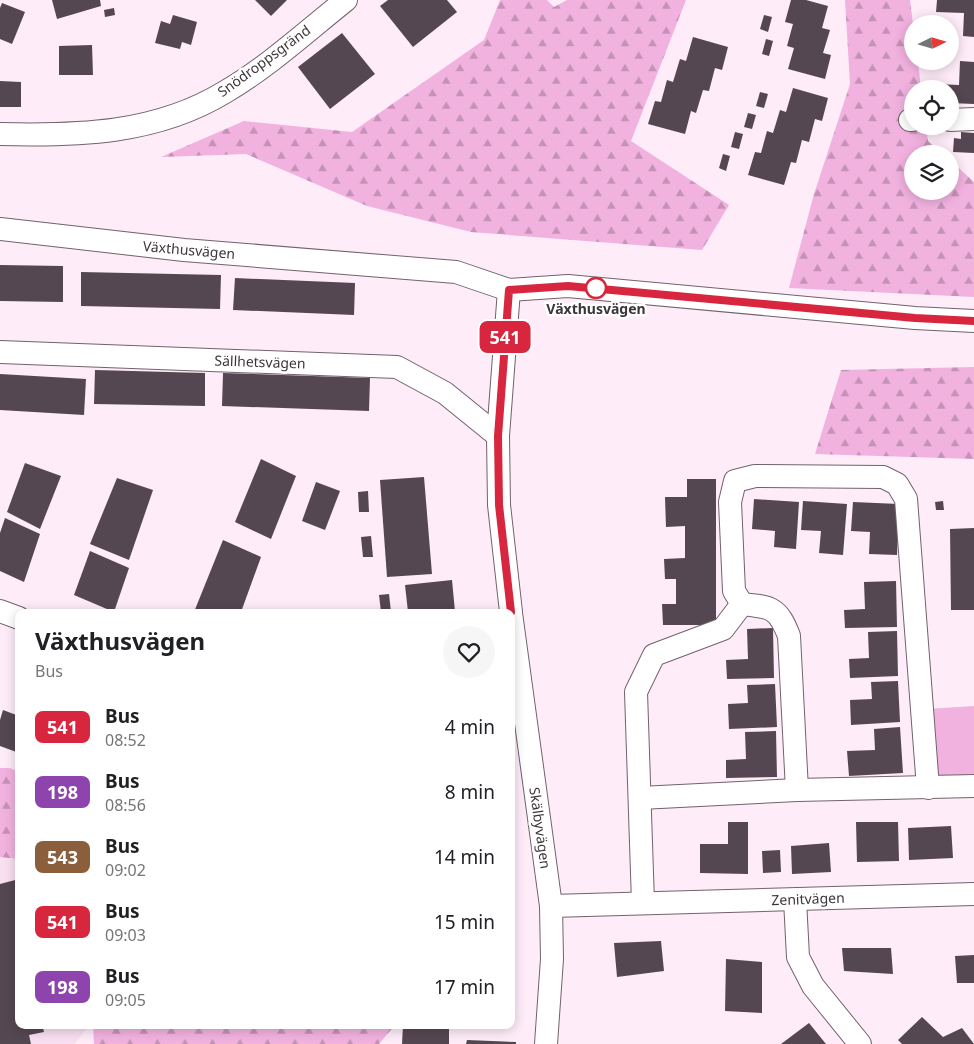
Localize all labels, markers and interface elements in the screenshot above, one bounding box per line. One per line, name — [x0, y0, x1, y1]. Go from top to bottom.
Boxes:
north arrow — [904, 15, 959, 70]
map controls — [904, 15, 959, 200]
street label: Snödroppsgränd — [213, 20, 314, 101]
button: locate — [904, 80, 959, 135]
button: layers — [904, 145, 959, 200]
street label: Växthusvägen — [142, 236, 236, 263]
marker: Växthusvägen — [585, 277, 607, 299]
place label: Växthusvägen — [546, 299, 646, 318]
line badge: 541 — [476, 321, 534, 353]
text: 541 — [490, 325, 520, 349]
street label: Sällhetsvägen — [214, 350, 306, 373]
text: Växthusvägen — [35, 624, 205, 657]
button: heart — [443, 626, 495, 678]
text: Bus — [35, 660, 63, 682]
text: Bus — [105, 703, 140, 729]
text: 4 min — [445, 714, 495, 740]
text: 541 — [47, 715, 78, 739]
text: 08:52 — [105, 729, 146, 751]
text: Bus — [105, 768, 140, 794]
text: 8 min — [445, 779, 495, 805]
text: 198 — [47, 780, 78, 804]
street label: Skälbyvägen — [525, 786, 556, 870]
text: 08:56 — [105, 794, 146, 816]
text: Bus — [105, 833, 140, 859]
text: 14 min — [434, 844, 495, 870]
text: 543 — [47, 845, 78, 869]
text: 09:02 — [105, 859, 146, 881]
street label: Zenitvägen — [771, 888, 845, 909]
text: Bus — [105, 898, 140, 924]
text: 15 min — [434, 909, 495, 935]
text: 541 — [47, 910, 78, 934]
text: 09:03 — [105, 924, 146, 946]
text: Bus — [105, 963, 140, 989]
text: 17 min — [434, 974, 495, 1000]
text: 198 — [47, 975, 78, 999]
text: 09:05 — [105, 989, 146, 1011]

